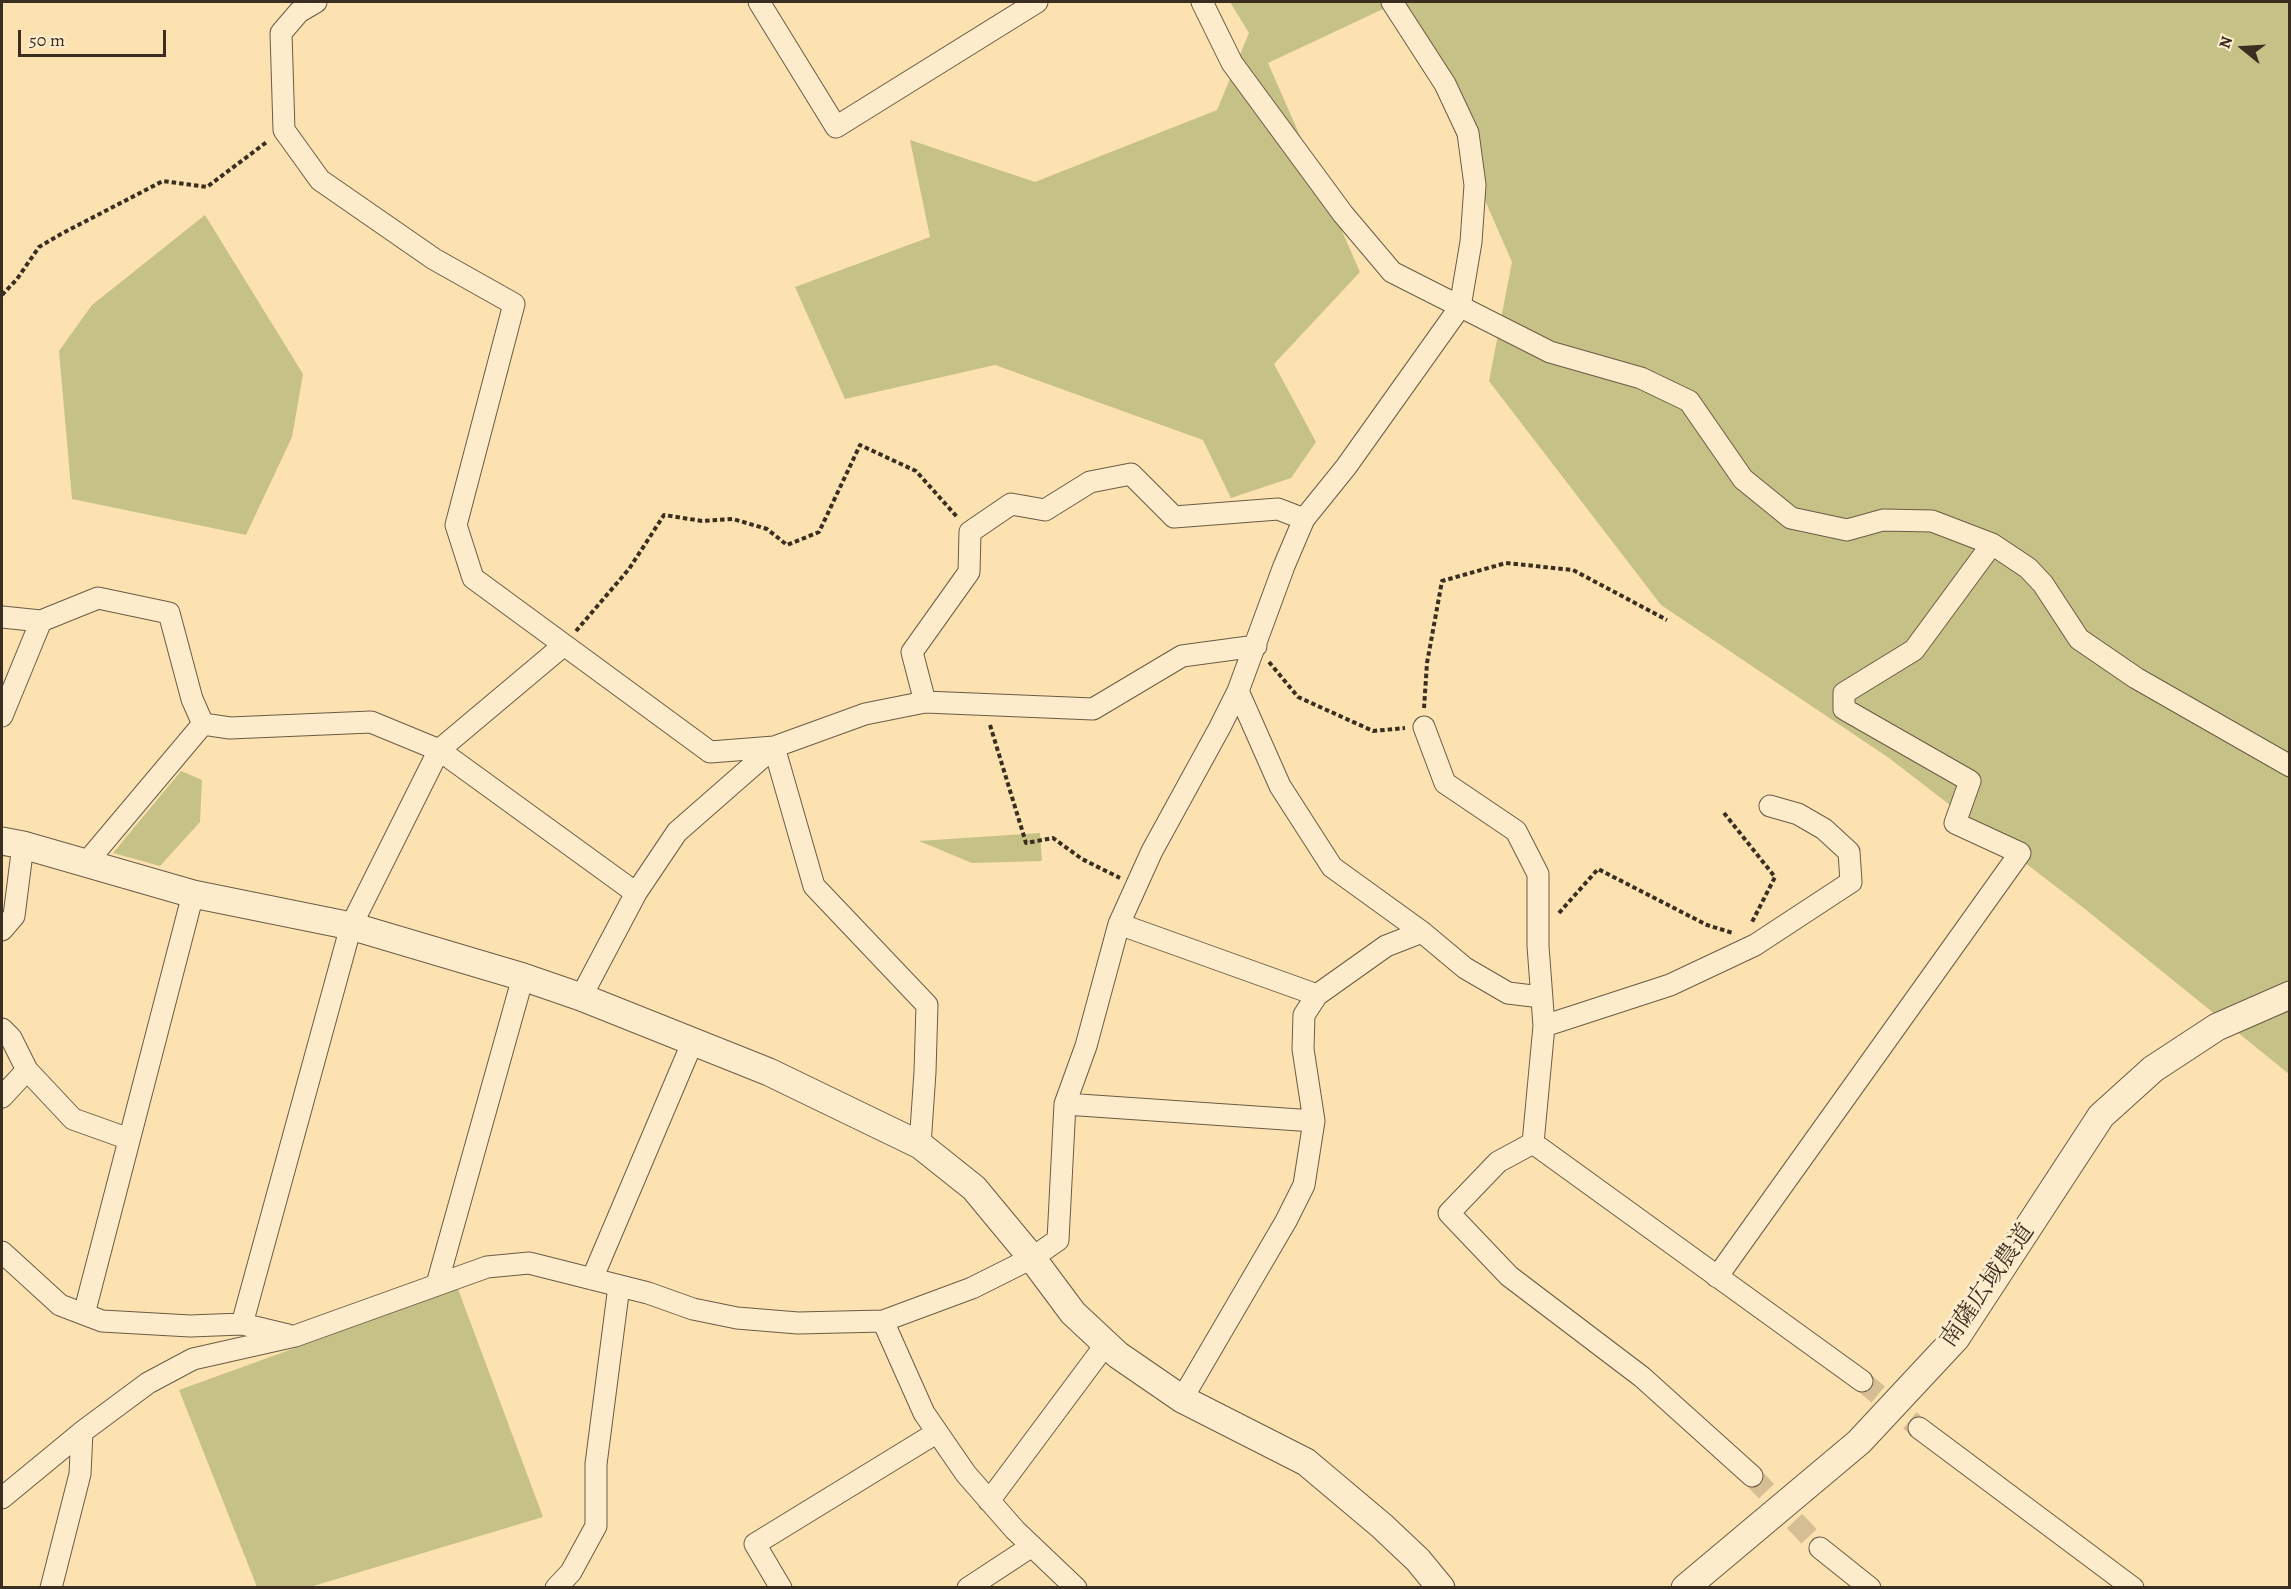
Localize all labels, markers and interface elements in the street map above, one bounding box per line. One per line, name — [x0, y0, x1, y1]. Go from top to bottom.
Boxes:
scale bar — [21, 18, 170, 56]
north arrow — [2213, 18, 2273, 78]
text: 50 m — [29, 28, 65, 52]
text: N — [2214, 33, 2238, 51]
street label: 南薩広域農道 — [1935, 1219, 2041, 1353]

